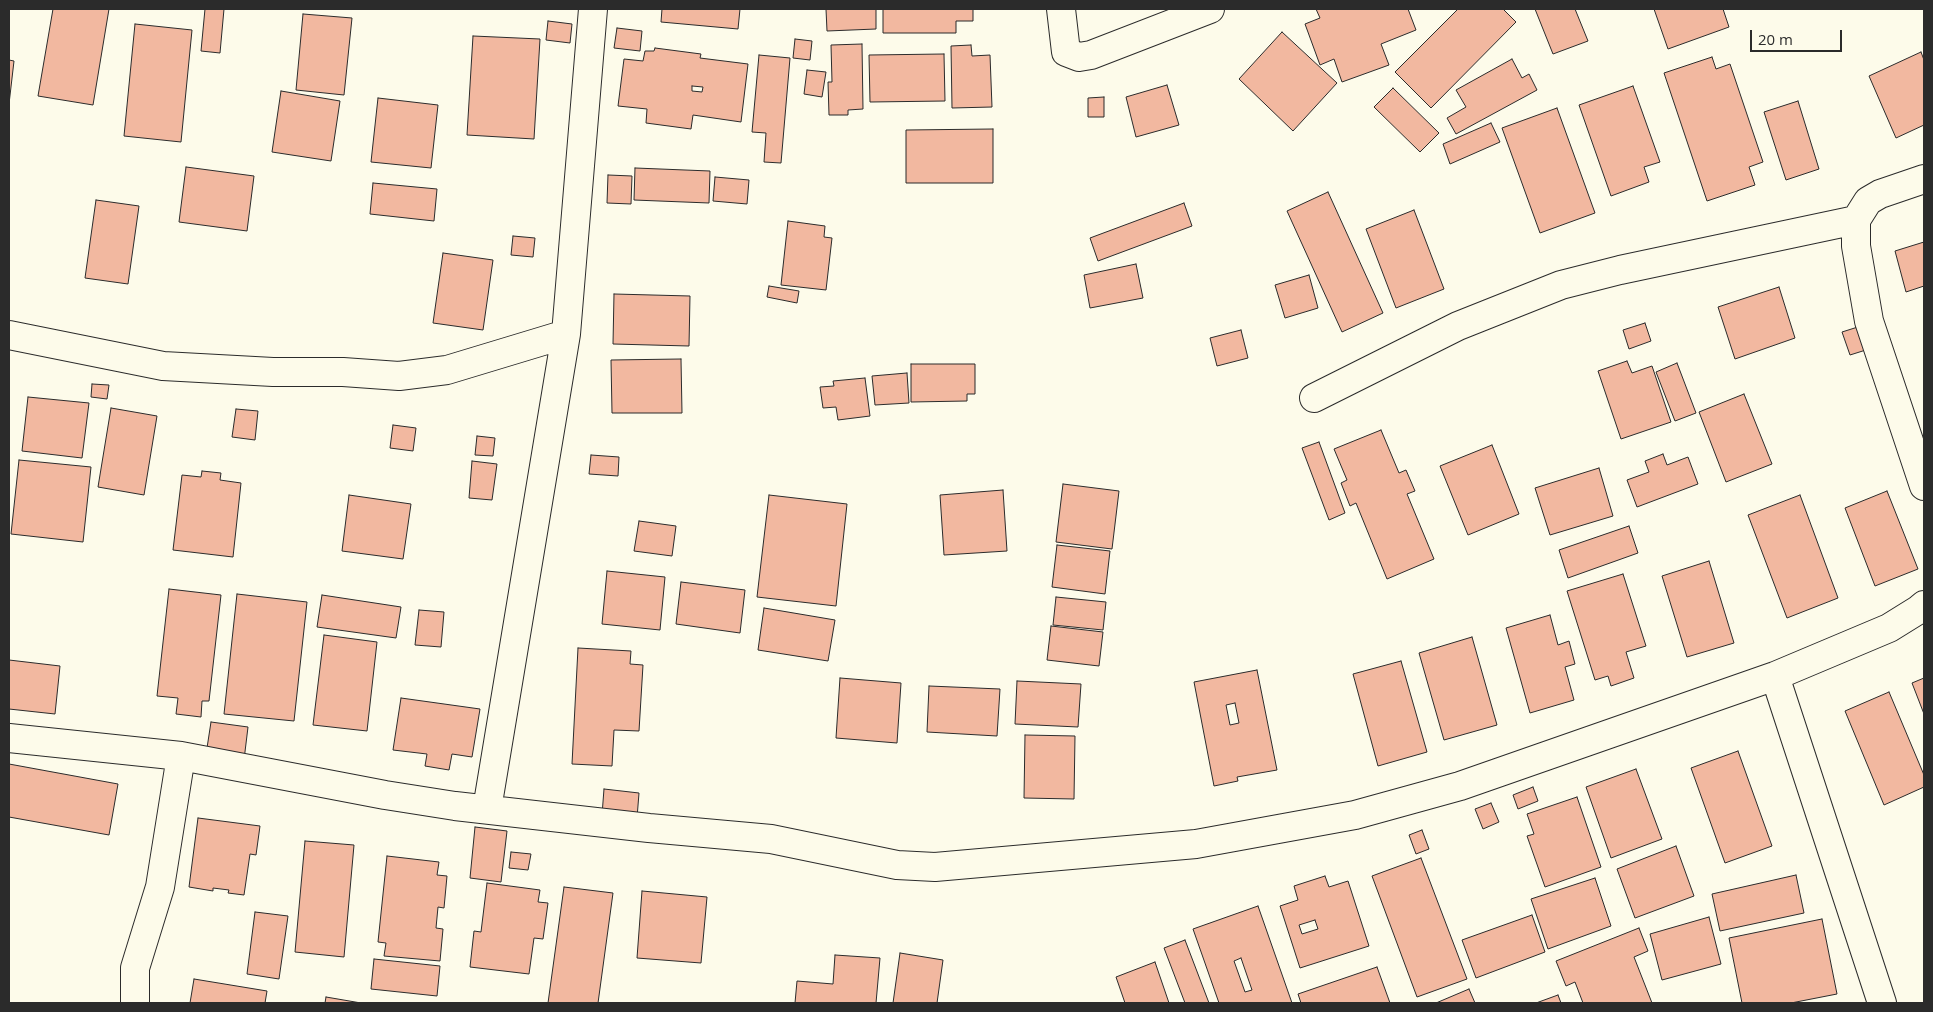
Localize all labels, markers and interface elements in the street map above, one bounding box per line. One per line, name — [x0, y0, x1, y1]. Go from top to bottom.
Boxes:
scale bar — [1753, 20, 1846, 52]
text: 20 m — [1758, 29, 1793, 49]

